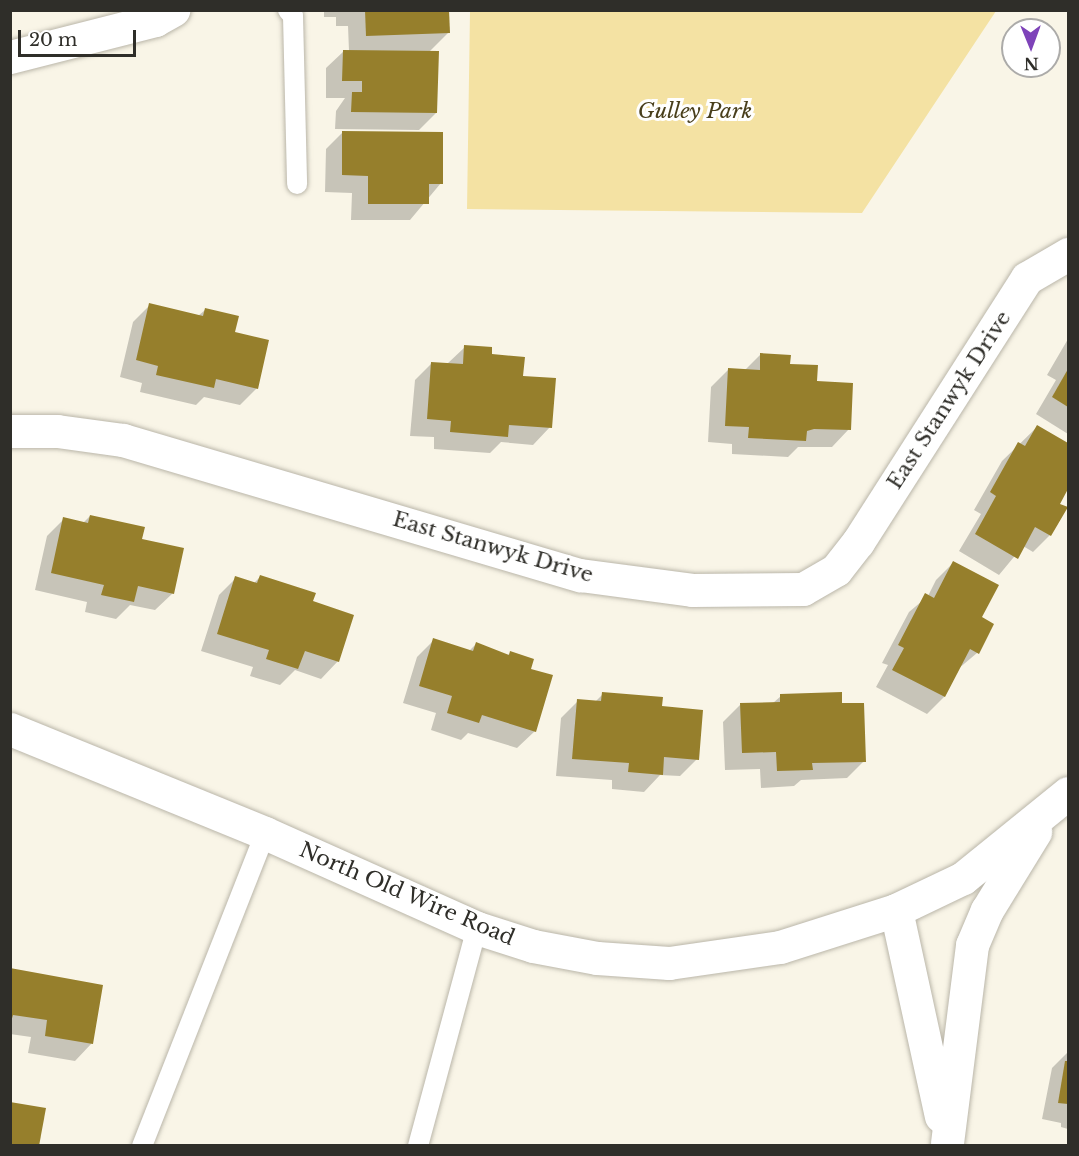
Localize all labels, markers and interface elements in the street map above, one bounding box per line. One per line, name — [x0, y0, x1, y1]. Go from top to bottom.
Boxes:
scale bar — [21, 18, 140, 56]
north arrow — [1001, 18, 1061, 78]
text: 20 m — [29, 29, 77, 51]
text: N — [1024, 54, 1039, 74]
park label: Gulley Park — [638, 98, 752, 124]
street label: East Stanwyk Drive — [882, 306, 1016, 494]
street label: East Stanwyk Drive — [390, 506, 596, 588]
street label: North Old Wire Road — [295, 837, 519, 951]

